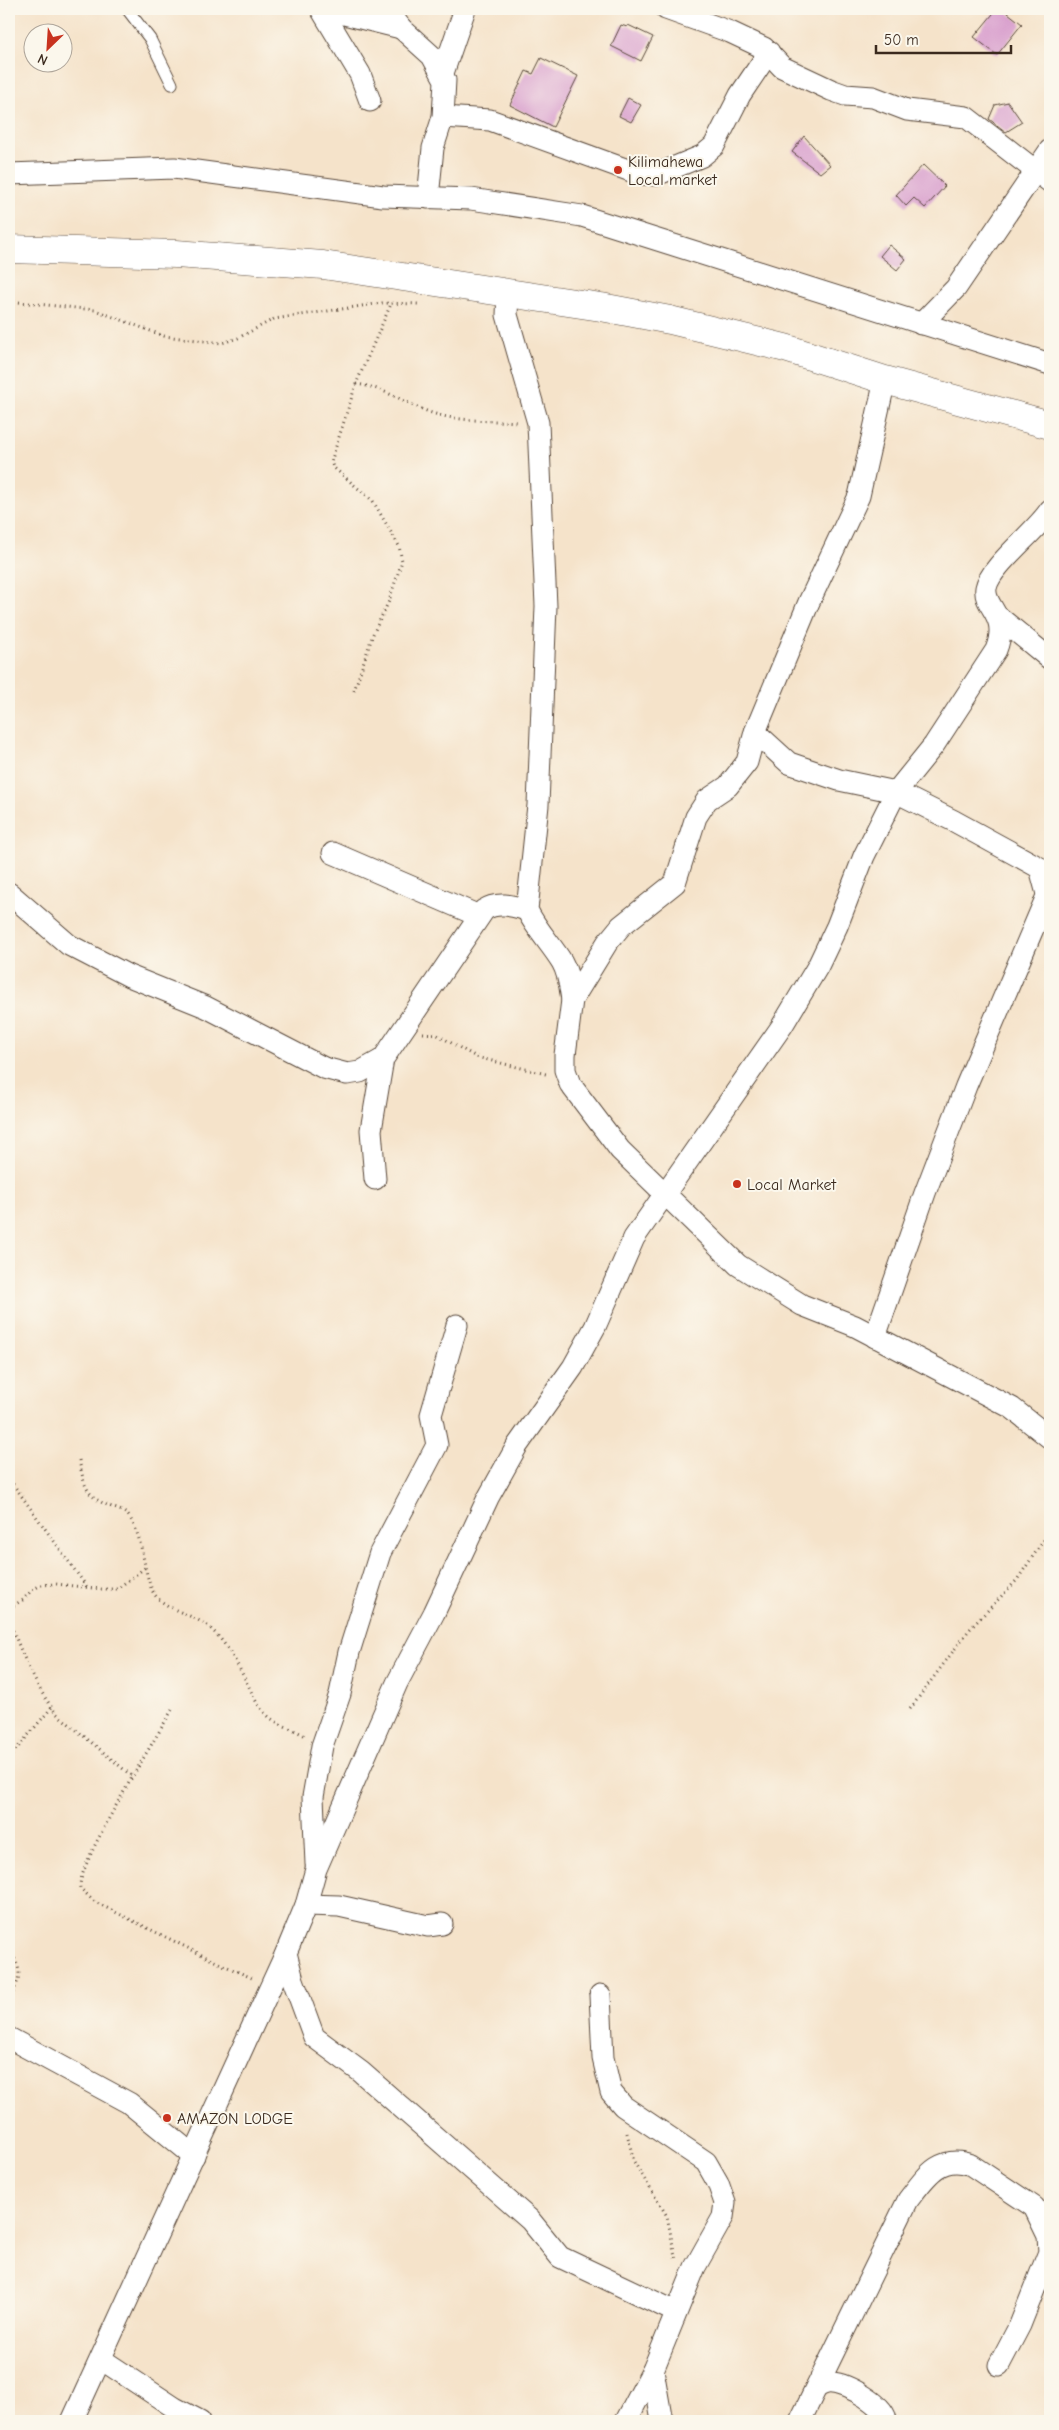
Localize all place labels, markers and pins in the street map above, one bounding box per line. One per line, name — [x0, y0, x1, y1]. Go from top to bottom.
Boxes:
place label: Kilimahewa Local market — [628, 153, 717, 189]
marker: Kilimahewa Local market — [612, 164, 624, 176]
place label: Local Market — [747, 1176, 836, 1194]
marker: Local Market — [731, 1178, 743, 1190]
place label: AMAZON LODGE — [177, 2110, 293, 2128]
marker: AMAZON LODGE — [161, 2112, 173, 2124]

